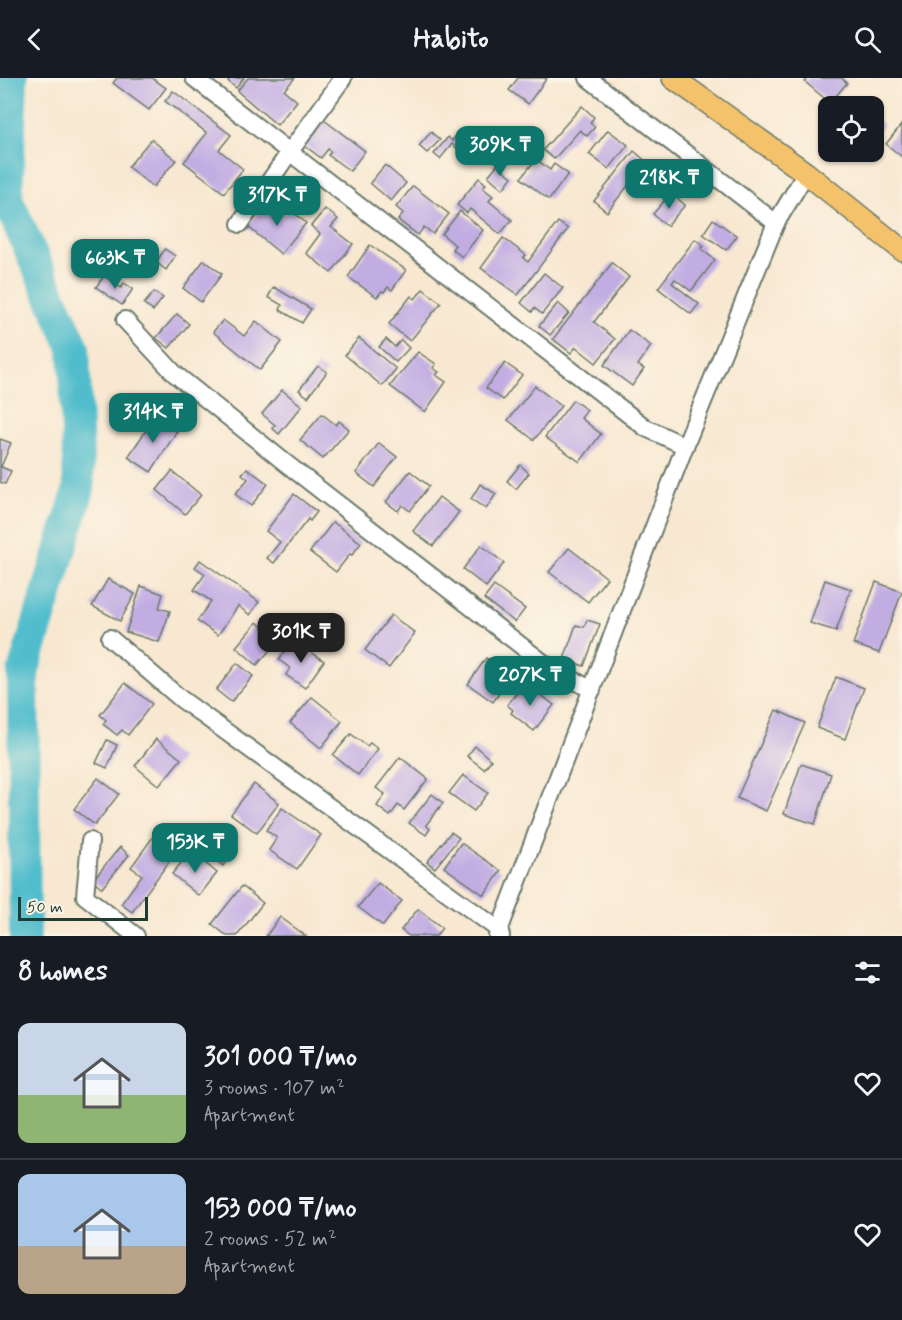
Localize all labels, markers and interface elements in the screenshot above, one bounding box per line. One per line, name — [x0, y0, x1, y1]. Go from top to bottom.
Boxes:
text: Habito — [413, 22, 489, 57]
icon: back — [18, 23, 51, 56]
icon: search — [851, 23, 884, 56]
map controls — [818, 96, 884, 162]
button: locate — [818, 96, 884, 162]
pin: 309K ₸ — [451, 126, 549, 177]
text: 309K ₸ — [469, 132, 531, 159]
pin: 218K ₸ — [620, 159, 718, 210]
text: 218K ₸ — [639, 165, 699, 192]
pin: 317K ₸ — [228, 176, 326, 227]
text: 317K ₸ — [247, 182, 307, 209]
pin: 663K ₸ — [66, 239, 164, 290]
text: 663K ₸ — [85, 245, 145, 272]
pin: 314K ₸ — [104, 393, 202, 444]
text: 314K ₸ — [123, 399, 183, 426]
pin: 301K ₸ — [252, 613, 350, 664]
text: 301K ₸ — [272, 619, 330, 646]
pin: 207K ₸ — [481, 656, 579, 707]
text: 207K ₸ — [499, 662, 561, 689]
pin: 153K ₸ — [146, 823, 244, 874]
text: 153K ₸ — [166, 829, 224, 856]
scale bar — [18, 894, 148, 922]
text: 50 m — [27, 897, 63, 918]
text: 8 homes — [18, 955, 108, 989]
icon: filters — [851, 956, 884, 989]
text: 301 000 ₸/mo — [204, 1041, 357, 1075]
icon: home — [66, 1047, 138, 1119]
icon: heart — [851, 1067, 884, 1100]
text: 3 rooms · 107 m² — [204, 1075, 345, 1102]
text: Apartment — [204, 1102, 295, 1129]
text: 153 000 ₸/mo — [204, 1192, 357, 1226]
icon: home — [66, 1198, 138, 1270]
icon: heart — [851, 1218, 884, 1251]
text: 2 rooms · 52 m² — [204, 1226, 337, 1253]
text: Apartment — [204, 1253, 295, 1280]

